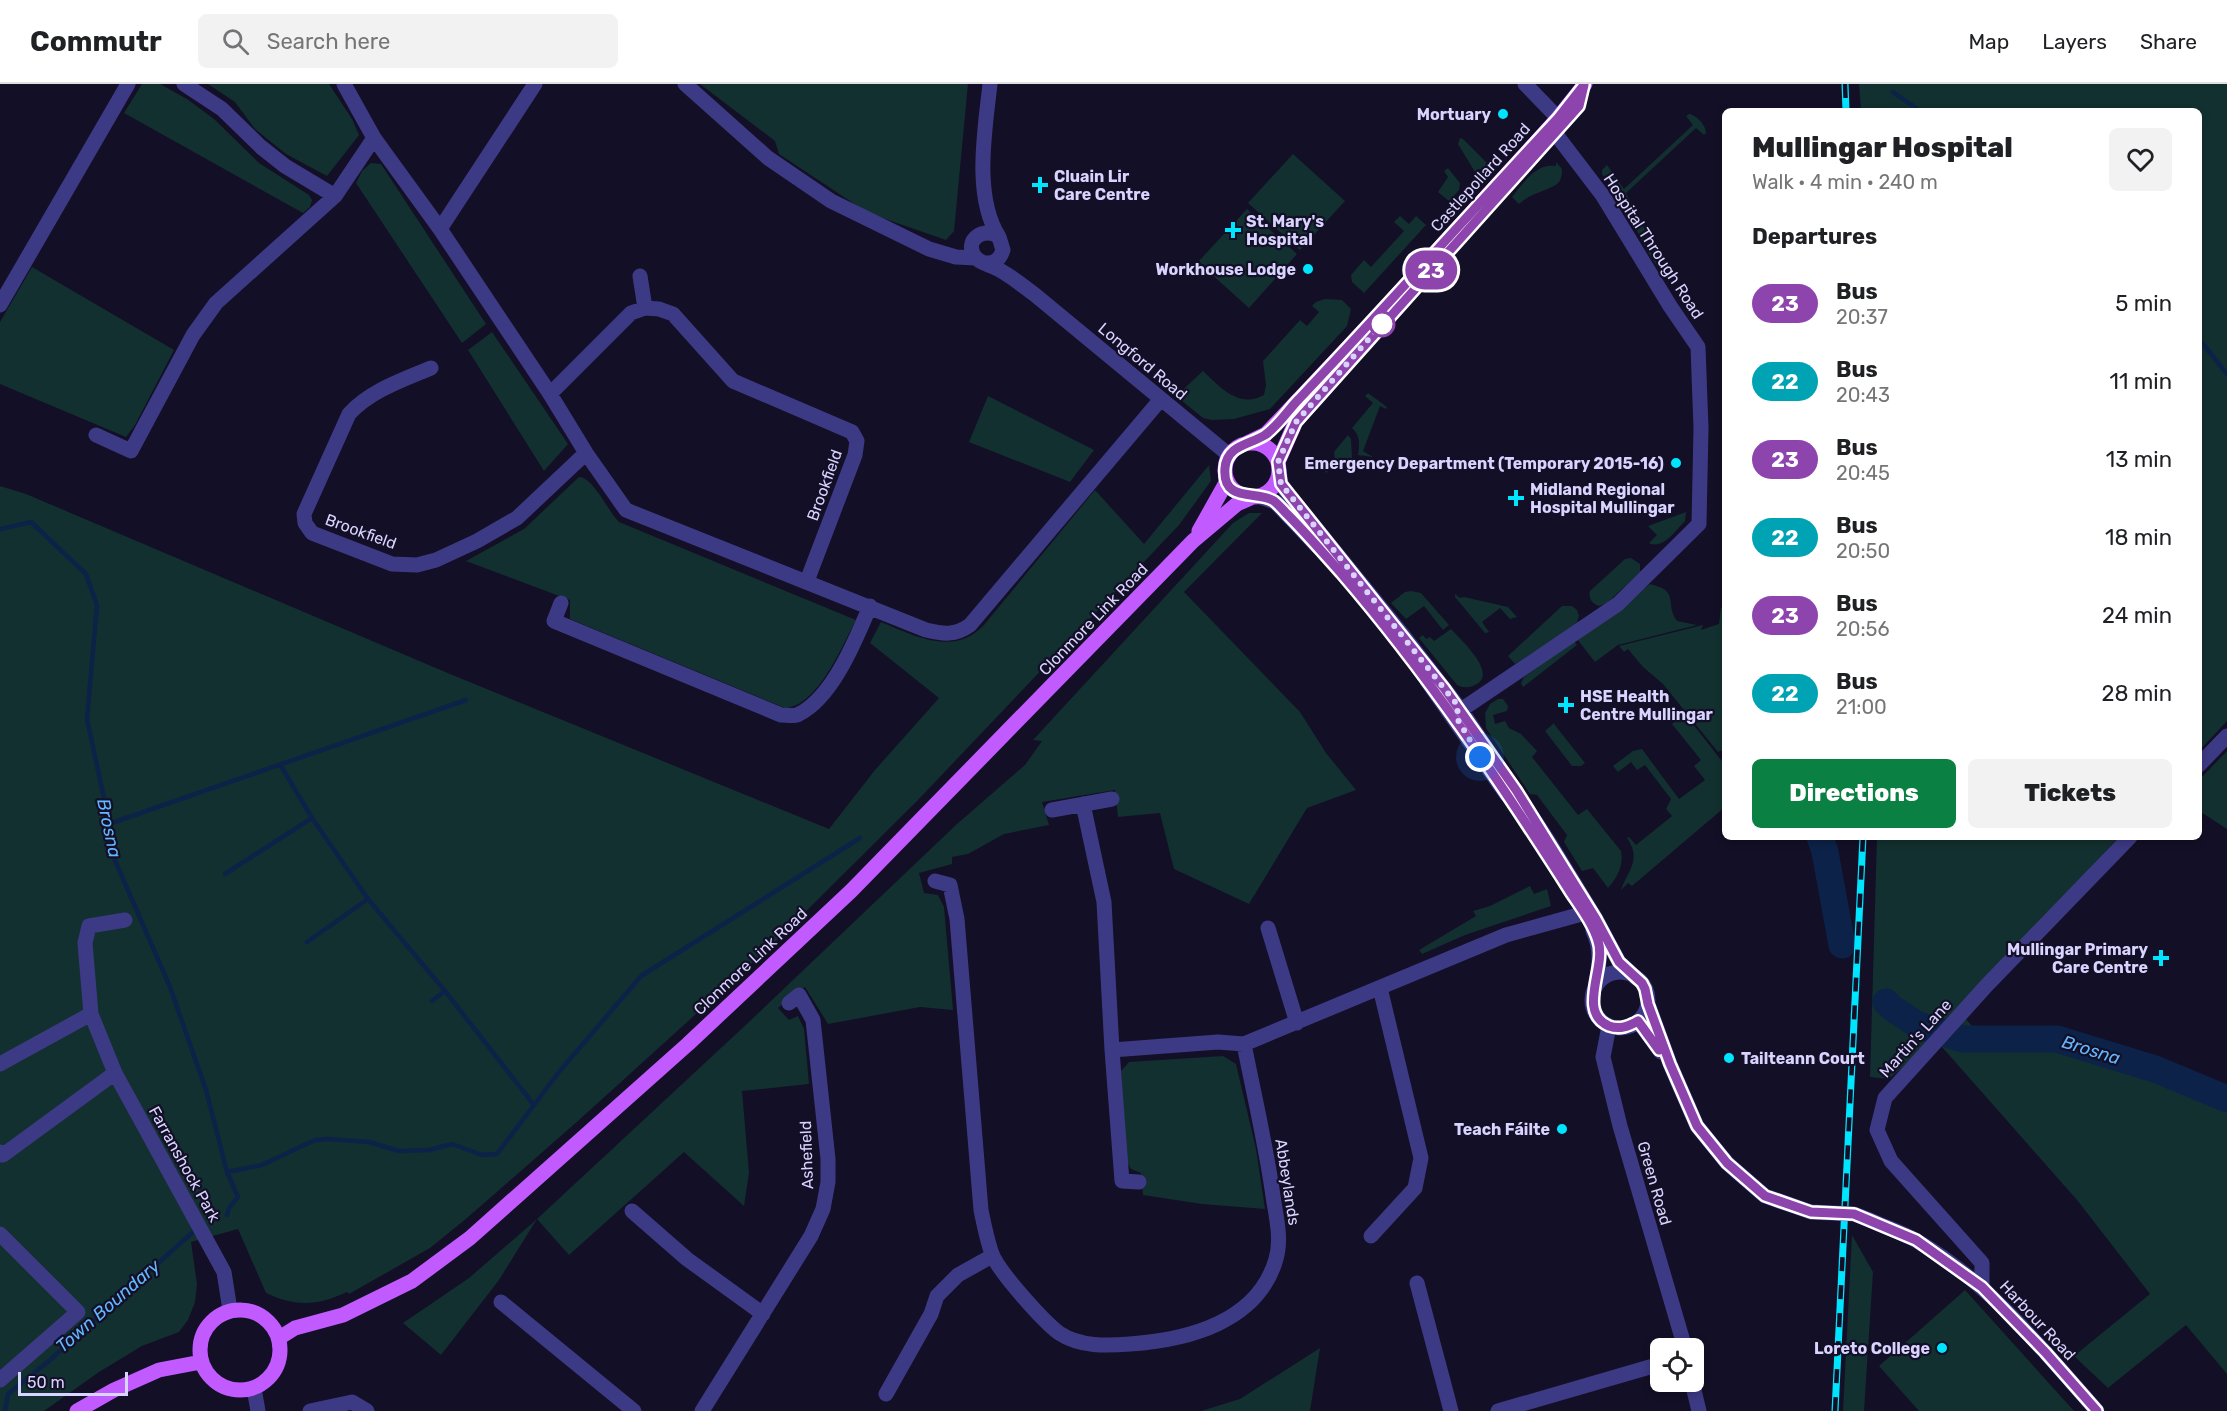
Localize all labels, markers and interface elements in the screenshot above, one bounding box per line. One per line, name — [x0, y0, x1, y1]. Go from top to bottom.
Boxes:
search box — [198, 14, 618, 68]
text: Commutr — [30, 25, 162, 58]
icon: search — [219, 25, 252, 58]
text: Search here — [267, 28, 390, 55]
text: Map — [1968, 29, 2009, 54]
text: Layers — [2042, 29, 2107, 54]
text: Share — [2140, 29, 2197, 54]
place label: Mortuary — [1417, 105, 1491, 124]
marker: Mortuary — [1496, 107, 1510, 121]
street label: Castlepollard Road — [1427, 119, 1534, 235]
button: heart — [2109, 128, 2172, 191]
text: Mullingar Hospital — [1752, 131, 2013, 164]
place label: Cluain Lir Care Centre — [1054, 167, 1150, 204]
street label: Hospital Through Road — [1600, 170, 1708, 322]
text: Walk · 4 min · 240 m — [1752, 170, 1938, 194]
marker: Cluain Lir Care Centre — [1031, 176, 1049, 194]
place label: St. Mary's Hospital — [1246, 212, 1324, 249]
marker: St. Mary's Hospital — [1224, 221, 1242, 239]
text: Departures — [1752, 223, 1877, 250]
line badge: 23 — [1404, 250, 1458, 290]
text: 23 — [1417, 258, 1445, 283]
place label: Workhouse Lodge — [1155, 260, 1296, 279]
marker: Workhouse Lodge — [1301, 262, 1315, 276]
text: Bus — [1836, 278, 1878, 305]
text: 5 min — [2115, 290, 2172, 317]
text: 23 — [1771, 291, 1799, 316]
text: 20:37 — [1836, 305, 1888, 329]
unlabelled marker — [1369, 311, 1395, 337]
street label: Longford Road — [1095, 319, 1191, 404]
text: Bus — [1836, 356, 1878, 383]
text: 11 min — [2110, 368, 2172, 395]
text: 22 — [1771, 369, 1799, 394]
text: 20:43 — [1836, 383, 1890, 407]
text: Bus — [1836, 434, 1878, 461]
text: 13 min — [2106, 446, 2172, 473]
street label: Brookfield — [803, 447, 846, 523]
text: 23 — [1771, 447, 1799, 472]
place label: Emergency Department (Temporary 2015-16) — [1304, 454, 1664, 473]
marker: Emergency Department (Temporary 2015-16) — [1669, 456, 1683, 470]
text: 20:45 — [1836, 461, 1890, 485]
place label: Midland Regional Hospital Mullingar — [1530, 480, 1675, 517]
marker: Midland Regional Hospital Mullingar — [1507, 489, 1525, 507]
street label: Brookfield — [323, 510, 399, 553]
text: Bus — [1836, 512, 1878, 539]
text: 18 min — [2105, 524, 2172, 551]
text: 22 — [1771, 525, 1799, 550]
text: 20:50 — [1836, 539, 1890, 563]
street label: Clonmore Link Road — [1035, 559, 1152, 679]
text: Bus — [1836, 590, 1878, 617]
text: 24 min — [2102, 602, 2172, 629]
text: 23 — [1771, 603, 1799, 628]
text: 20:56 — [1836, 617, 1890, 641]
text: Bus — [1836, 668, 1878, 695]
text: 28 min — [2101, 680, 2172, 707]
text: 22 — [1771, 681, 1799, 706]
place label: HSE Health Centre Mullingar — [1580, 687, 1714, 724]
text: 21:00 — [1836, 695, 1887, 719]
marker: HSE Health Centre Mullingar — [1557, 696, 1575, 714]
your location — [1465, 742, 1495, 772]
button: Directions — [1752, 759, 1956, 828]
button: Tickets — [1968, 759, 2172, 828]
water label: Brosna — [92, 796, 126, 860]
street label: Clonmore Link Road — [690, 904, 811, 1019]
place label: Mullingar Primary Care Centre — [2007, 940, 2148, 977]
marker: Mullingar Primary Care Centre — [2152, 949, 2170, 967]
street label: Martin's Lane — [1875, 995, 1955, 1081]
water label: Brosna — [2059, 1031, 2123, 1069]
place label: Tailteann Court — [1741, 1049, 1865, 1068]
marker: Tailteann Court — [1722, 1051, 1736, 1065]
street label: Farranshock Park — [145, 1103, 225, 1226]
street label: Ashefield — [796, 1120, 817, 1190]
place label: Teach Fáilte — [1454, 1120, 1550, 1139]
marker: Teach Fáilte — [1555, 1122, 1569, 1136]
street label: Abbeylands — [1271, 1137, 1304, 1227]
street label: Green Road — [1633, 1139, 1676, 1227]
water label: Town Boundary — [51, 1254, 165, 1357]
street label: Harbour Road — [1996, 1276, 2079, 1364]
map controls — [1650, 1338, 1704, 1392]
button: locate — [1650, 1338, 1704, 1392]
place label: Loreto College — [1814, 1339, 1930, 1358]
marker: Loreto College — [1935, 1341, 1949, 1355]
scale bar — [18, 1369, 128, 1396]
text: 50 m — [27, 1373, 65, 1392]

